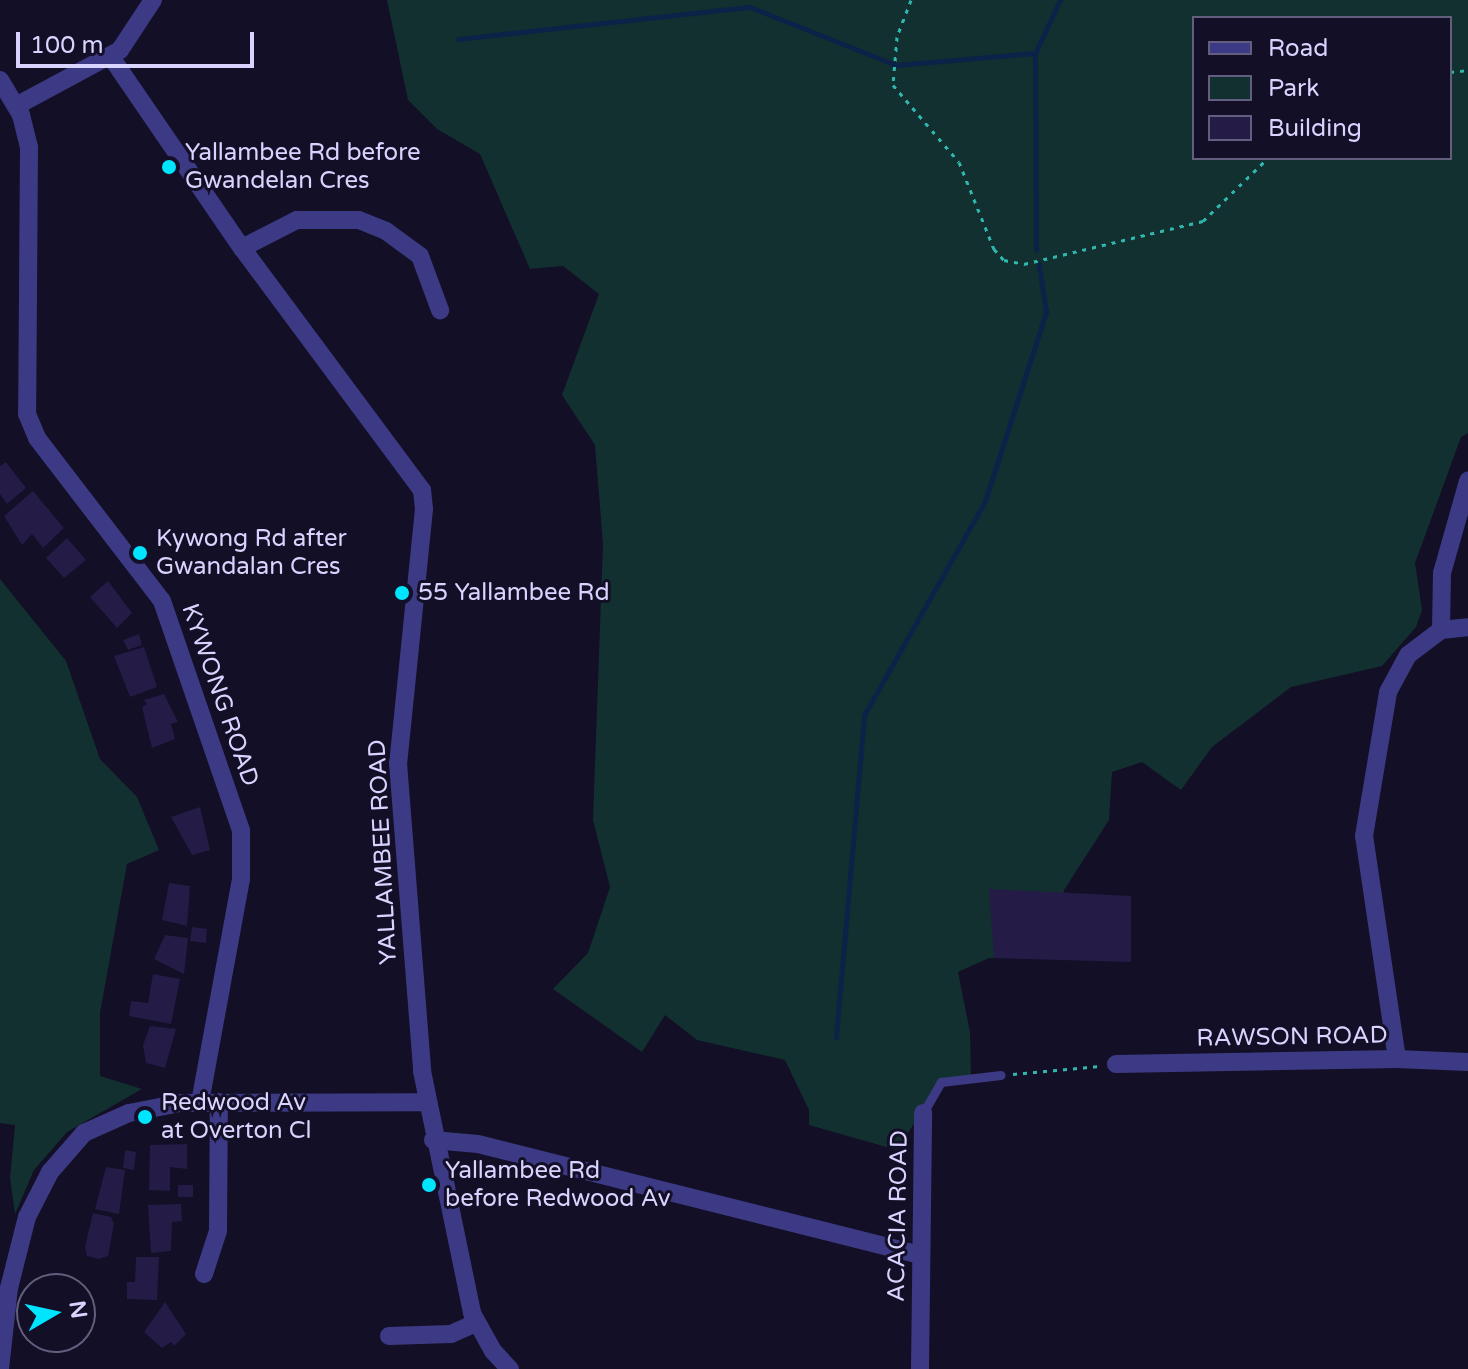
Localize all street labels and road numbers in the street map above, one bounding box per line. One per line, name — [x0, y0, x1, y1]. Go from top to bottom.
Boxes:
street label: KYWONG ROAD — [175, 600, 265, 790]
street label: YALLAMBEE ROAD — [363, 739, 403, 965]
street label: RAWSON ROAD — [1196, 1021, 1388, 1053]
street label: ACACIA ROAD — [882, 1130, 914, 1302]

